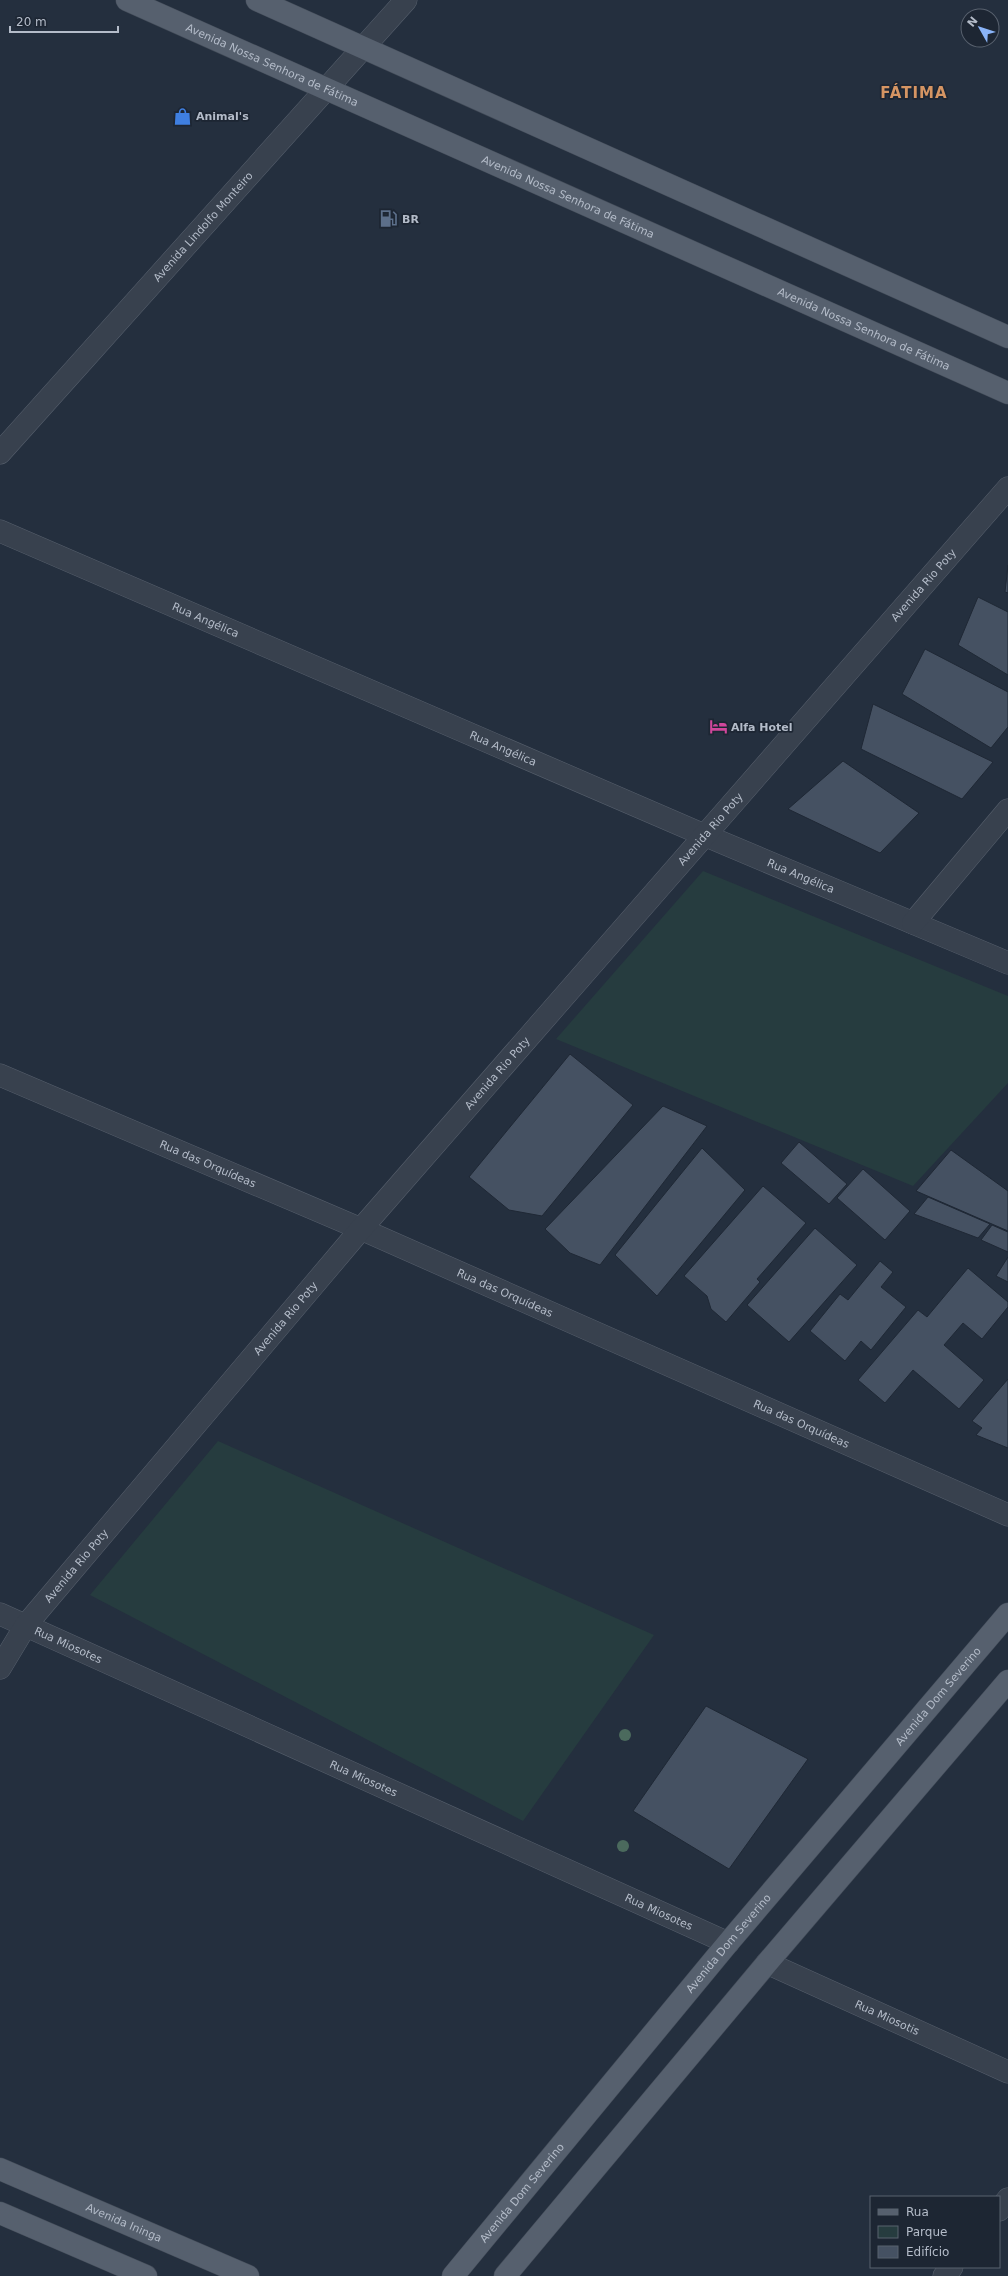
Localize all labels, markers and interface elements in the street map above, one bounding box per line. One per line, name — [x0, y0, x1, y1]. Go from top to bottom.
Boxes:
scale bar — [10, 8, 118, 34]
north arrow — [960, 8, 1000, 48]
text: N — [965, 14, 981, 30]
text: 20 m — [16, 15, 47, 29]
street label: Avenida Nossa Senhora de Fátima — [184, 21, 360, 109]
district label: FÁTIMA — [880, 83, 948, 102]
shop icon: Animal's — [173, 106, 193, 126]
place label: Animal's — [196, 110, 249, 123]
street label: Avenida Nossa Senhora de Fátima — [480, 153, 656, 241]
street label: Avenida Lindolfo Monteiro — [151, 169, 256, 285]
fuel station icon: BR — [379, 209, 399, 229]
place label: BR — [402, 213, 419, 226]
street label: Avenida Nossa Senhora de Fátima — [775, 285, 952, 373]
street label: Avenida Rio Poty — [889, 546, 959, 624]
street label: Rua Angélica — [170, 600, 241, 640]
hotel icon: Alfa Hotel — [708, 717, 728, 737]
place label: Alfa Hotel — [731, 721, 793, 734]
street label: Rua Angélica — [467, 729, 538, 769]
street label: Avenida Rio Poty — [675, 790, 746, 868]
street label: Rua Angélica — [765, 856, 836, 896]
street label: Avenida Rio Poty — [462, 1034, 533, 1112]
street label: Rua das Orquídeas — [157, 1138, 258, 1191]
street label: Rua das Orquídeas — [455, 1266, 555, 1320]
street label: Avenida Rio Poty — [251, 1279, 321, 1358]
street label: Rua das Orquídeas — [751, 1397, 851, 1451]
street label: Avenida Rio Poty — [42, 1526, 112, 1605]
street label: Rua Miosotes — [32, 1624, 104, 1666]
street label: Avenida Dom Severino — [893, 1644, 984, 1748]
street label: Rua Miosotes — [327, 1758, 400, 1800]
street label: Rua Miosotes — [623, 1891, 695, 1933]
street label: Avenida Dom Severino — [684, 1891, 774, 1996]
street label: Rua Miosotis — [853, 1998, 922, 2038]
street label: Avenida Dom Severino — [477, 2140, 567, 2245]
legend — [870, 2196, 1000, 2268]
street label: Avenida Ininga — [84, 2201, 164, 2245]
text: Rua — [906, 2205, 929, 2219]
text: Parque — [906, 2225, 947, 2239]
text: Edifício — [906, 2245, 949, 2259]

